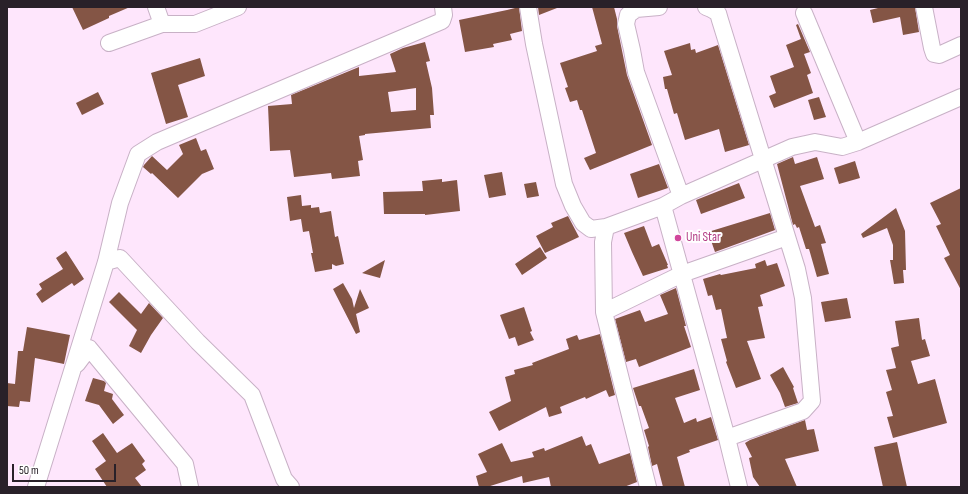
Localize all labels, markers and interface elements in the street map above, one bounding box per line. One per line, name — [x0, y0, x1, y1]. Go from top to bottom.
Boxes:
place label: Uni Star — [686, 230, 721, 246]
marker: Uni Star — [673, 233, 683, 243]
scale bar — [14, 456, 118, 482]
text: 50 m — [19, 463, 39, 478]

